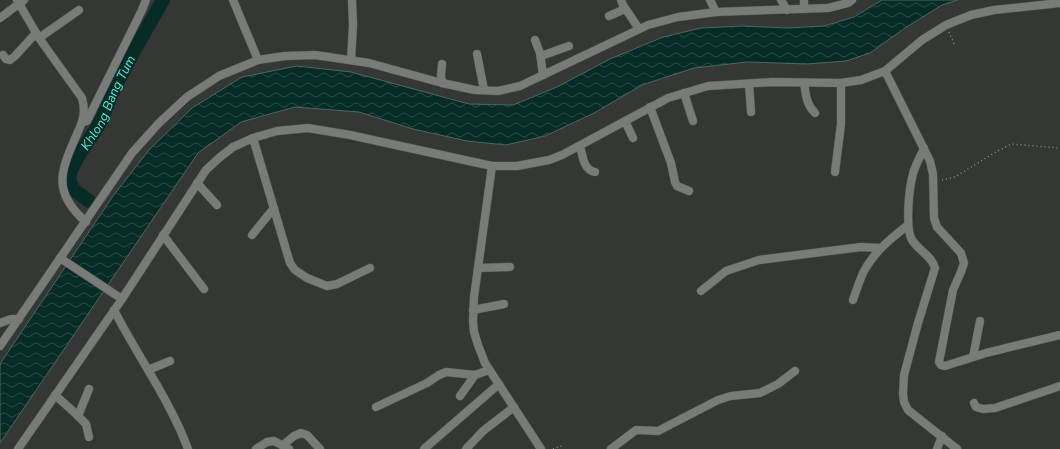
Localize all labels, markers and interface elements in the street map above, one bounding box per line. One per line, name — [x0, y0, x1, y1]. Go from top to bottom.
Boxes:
water label: Khlong Bang Tum — [77, 52, 140, 154]

